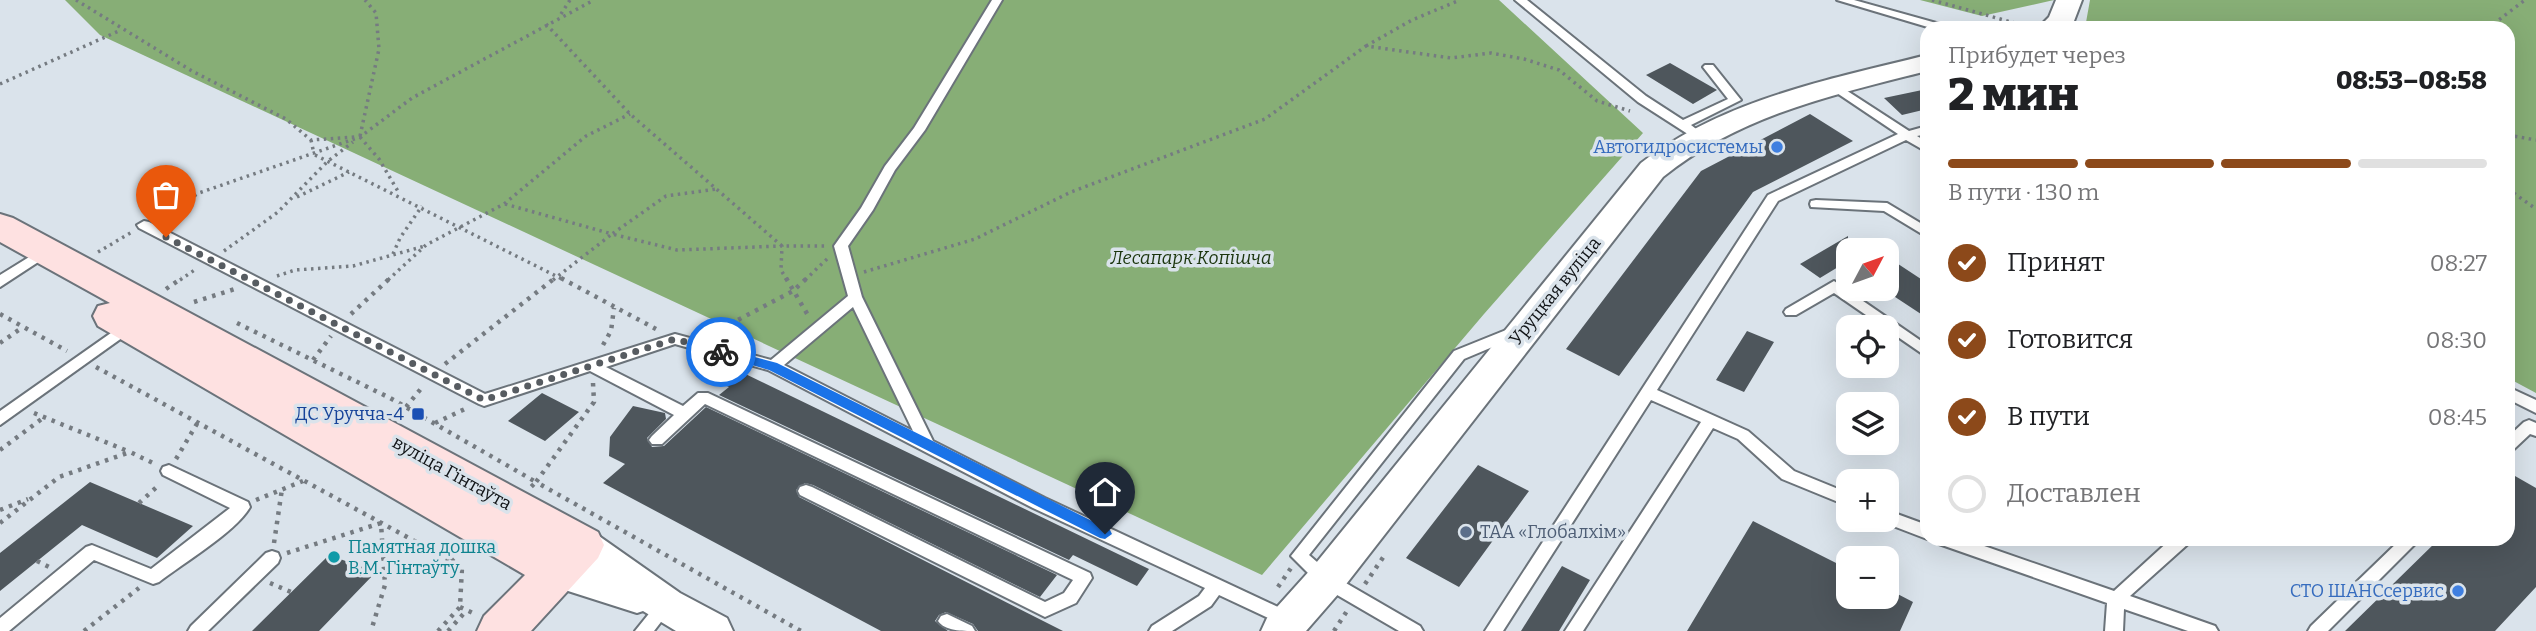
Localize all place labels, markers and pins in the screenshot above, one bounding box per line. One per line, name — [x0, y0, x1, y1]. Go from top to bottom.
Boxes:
place label: Автогидросистемы — [1593, 136, 1763, 158]
marker: Автогидросистемы — [1769, 139, 1785, 155]
pin — [136, 165, 196, 237]
place label: ДС Уручча-4 — [295, 403, 404, 425]
marker: ДС Уручча-4 — [410, 406, 426, 422]
pin — [1075, 462, 1135, 534]
place label: ТАА «Глобалхім» — [1480, 521, 1626, 543]
marker: ТАА «Глобалхім» — [1458, 524, 1474, 540]
place label: Памятная дошка В.М. Гінтаўту — [348, 536, 496, 579]
marker: Памятная дошка В.М. Гінтаўту — [326, 549, 342, 565]
place label: СТО ШАНСсервис — [2290, 580, 2444, 602]
marker: СТО ШАНСсервис — [2450, 583, 2466, 599]

